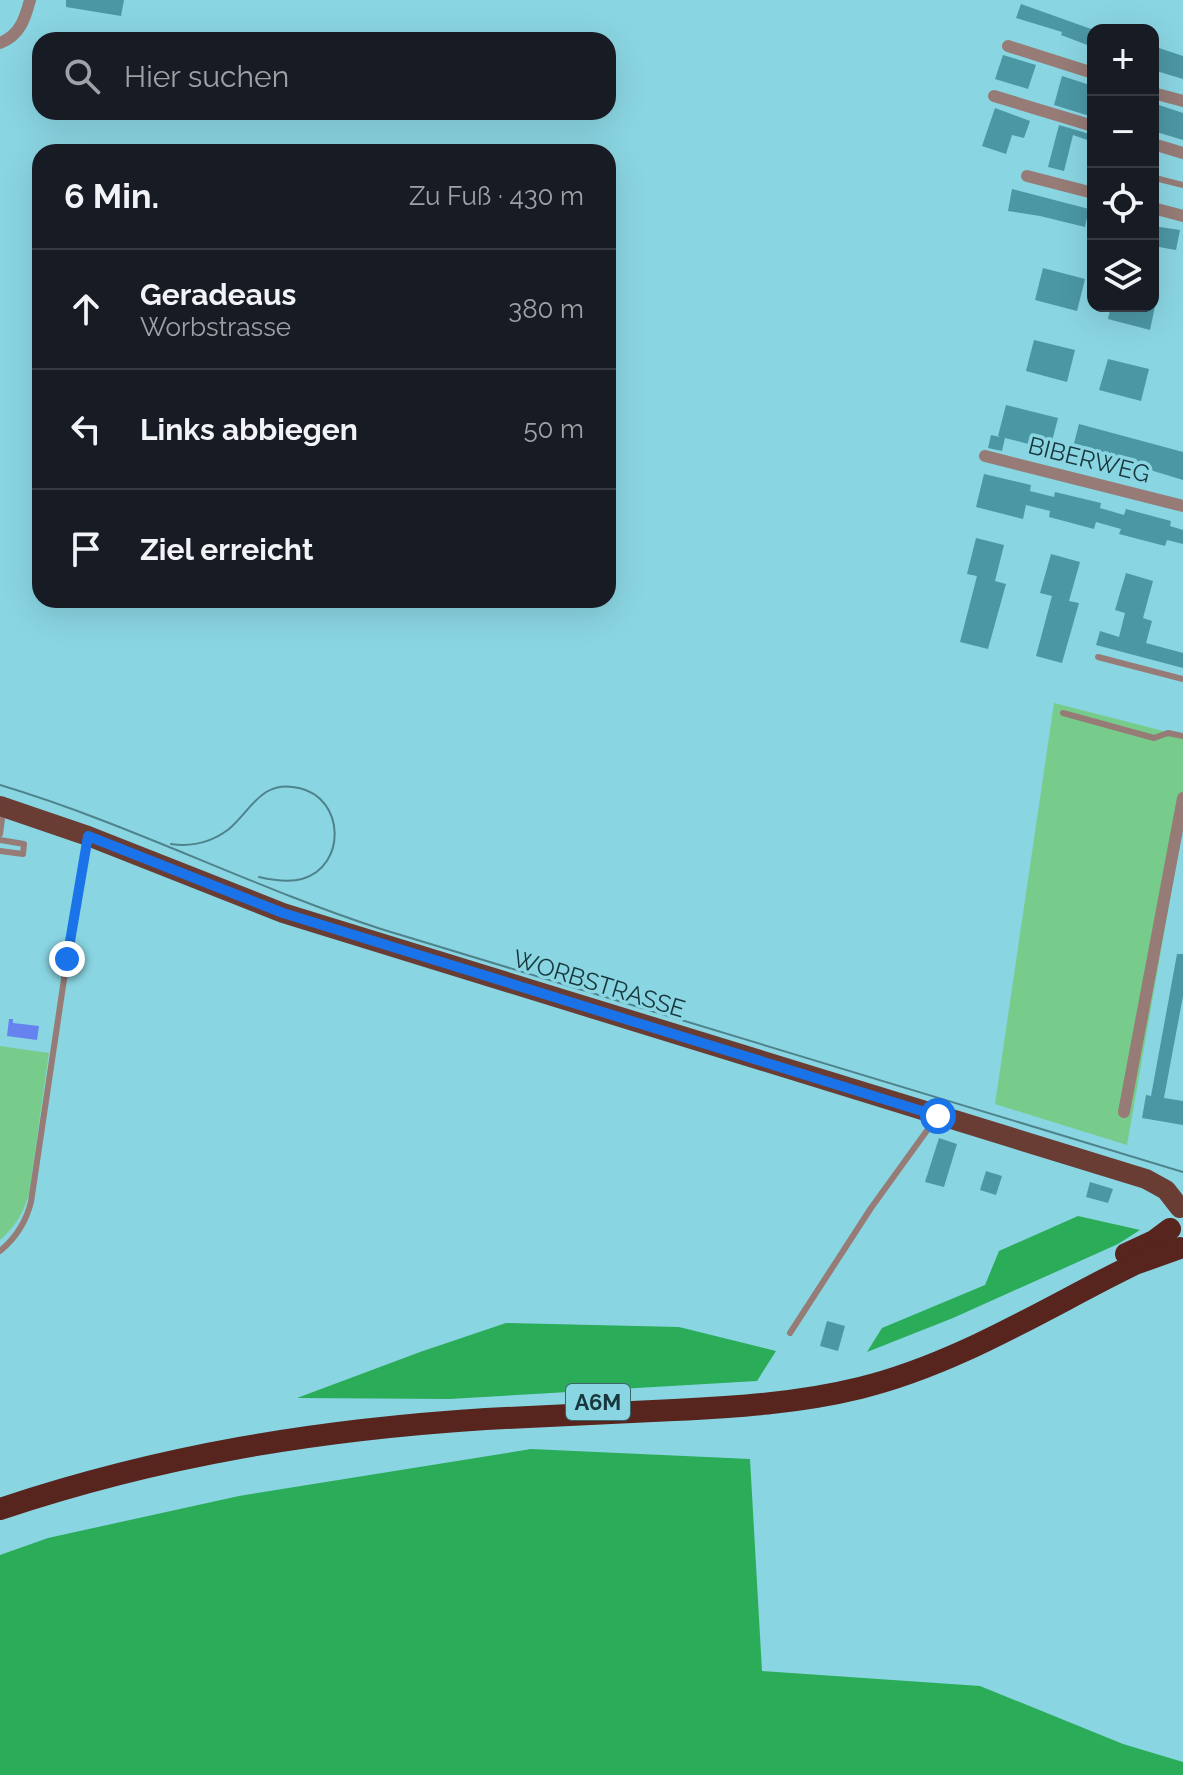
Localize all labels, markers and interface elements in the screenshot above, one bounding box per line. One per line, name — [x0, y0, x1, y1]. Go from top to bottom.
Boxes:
map controls — [1087, 24, 1159, 312]
button: + — [1087, 24, 1159, 96]
search box — [32, 32, 616, 120]
icon: search — [60, 54, 104, 98]
text: Hier suchen — [124, 59, 289, 94]
button: − — [1087, 96, 1159, 168]
button: locate — [1087, 168, 1159, 240]
text: 6 Min. — [64, 176, 159, 216]
text: Zu Fuß · 430 m — [409, 181, 584, 211]
button: layers — [1087, 240, 1159, 312]
text: Geradeaus — [140, 277, 296, 312]
icon: ahead — [64, 287, 108, 331]
text: 380 m — [508, 294, 584, 324]
text: Worbstrasse — [140, 312, 291, 342]
icon: left — [64, 407, 108, 451]
text: Links abbiegen — [140, 412, 358, 447]
text: 50 m — [523, 414, 584, 444]
street label: BIBERWEG — [1025, 430, 1153, 489]
icon: arrive — [64, 527, 108, 571]
text: Ziel erreicht — [140, 532, 313, 567]
route end — [49, 941, 85, 977]
street label: WORBSTRASSE — [509, 944, 689, 1024]
route start — [920, 1098, 956, 1134]
road number: A6M — [566, 1384, 630, 1420]

